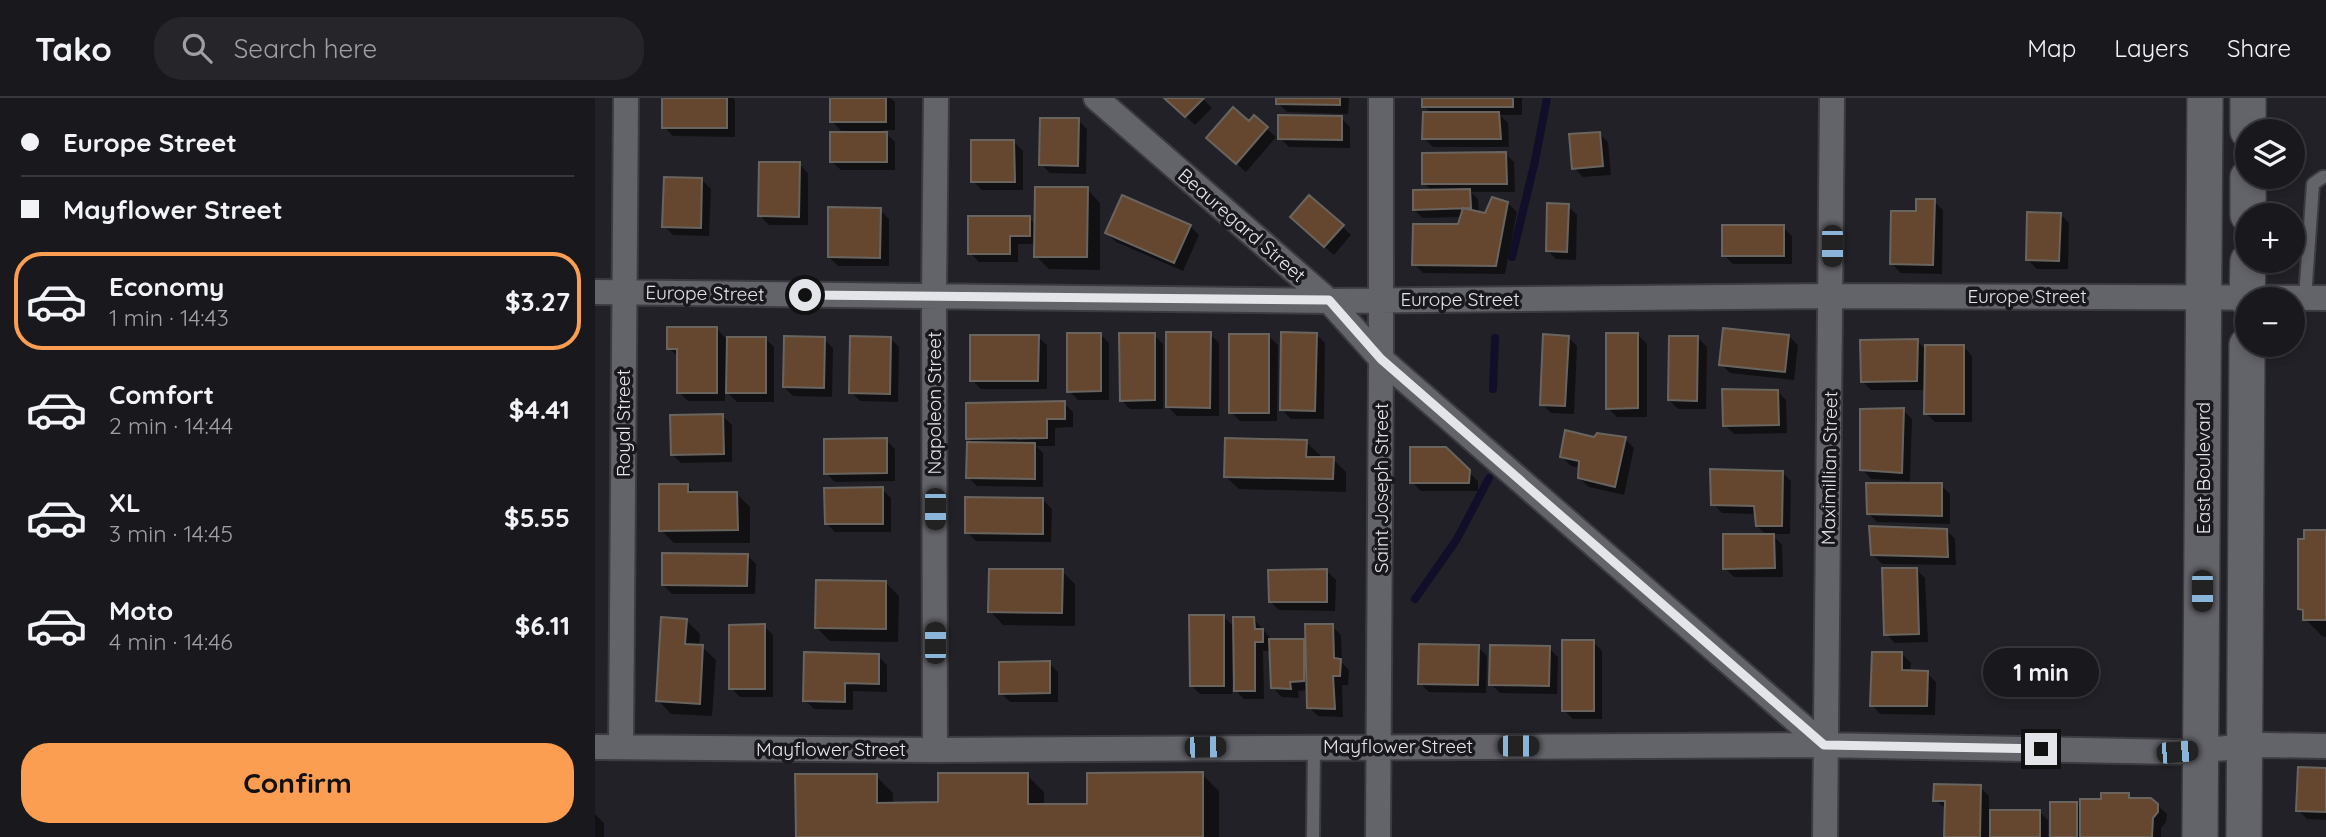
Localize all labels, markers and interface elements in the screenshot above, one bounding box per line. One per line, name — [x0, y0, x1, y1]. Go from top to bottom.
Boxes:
search box — [154, 17, 644, 80]
text: Tako — [35, 28, 112, 69]
icon: search — [178, 29, 216, 67]
text: Search here — [234, 32, 377, 65]
text: Map — [2027, 33, 2076, 63]
text: Layers — [2114, 33, 2189, 63]
text: Share — [2227, 33, 2291, 63]
map controls — [2235, 119, 2305, 357]
button: layers — [2235, 119, 2305, 189]
text: Europe Street — [63, 126, 237, 159]
street label: Beauregard Street — [1173, 163, 1311, 287]
text: Mayflower Street — [63, 193, 283, 226]
button: + — [2235, 203, 2305, 273]
car — [1822, 225, 1843, 267]
icon: car — [25, 270, 88, 333]
text: Economy — [109, 270, 224, 303]
route start — [789, 279, 821, 311]
street label: Europe Street — [645, 280, 765, 306]
street label: Europe Street — [1967, 284, 2087, 308]
text: $3.27 — [505, 285, 570, 318]
street label: Europe Street — [1400, 287, 1520, 311]
button: − — [2235, 287, 2305, 357]
text: 1 min · 14:43 — [109, 303, 229, 332]
street label: Napoleon Street — [922, 332, 946, 474]
street label: Royal Street — [611, 369, 635, 477]
icon: car — [25, 378, 88, 441]
text: Comfort — [109, 378, 214, 411]
street label: Maximillian Street — [1816, 391, 1842, 545]
text: $4.41 — [509, 393, 570, 426]
street label: East Boulevard — [2191, 402, 2215, 534]
street label: Saint Joseph Street — [1369, 403, 1393, 573]
text: 2 min · 14:44 — [109, 411, 233, 440]
icon: car — [25, 486, 88, 549]
text: XL — [109, 486, 141, 519]
car — [925, 488, 946, 530]
text: $5.55 — [504, 501, 570, 534]
text: 3 min · 14:45 — [109, 519, 233, 548]
car — [2192, 570, 2213, 612]
icon: car — [25, 594, 88, 657]
text: Moto — [109, 594, 173, 627]
text: $6.11 — [515, 609, 570, 642]
car — [925, 622, 946, 664]
text: 4 min · 14:46 — [109, 627, 233, 656]
callout: 1 min — [1983, 648, 2099, 696]
text: 1 min — [2013, 658, 2069, 687]
route end — [2025, 733, 2057, 765]
street label: Mayflower Street — [1323, 734, 1473, 758]
car — [1184, 736, 1227, 758]
car — [1498, 736, 1540, 757]
street label: Mayflower Street — [756, 737, 906, 761]
car — [2156, 740, 2199, 764]
button: Confirm — [21, 743, 574, 823]

